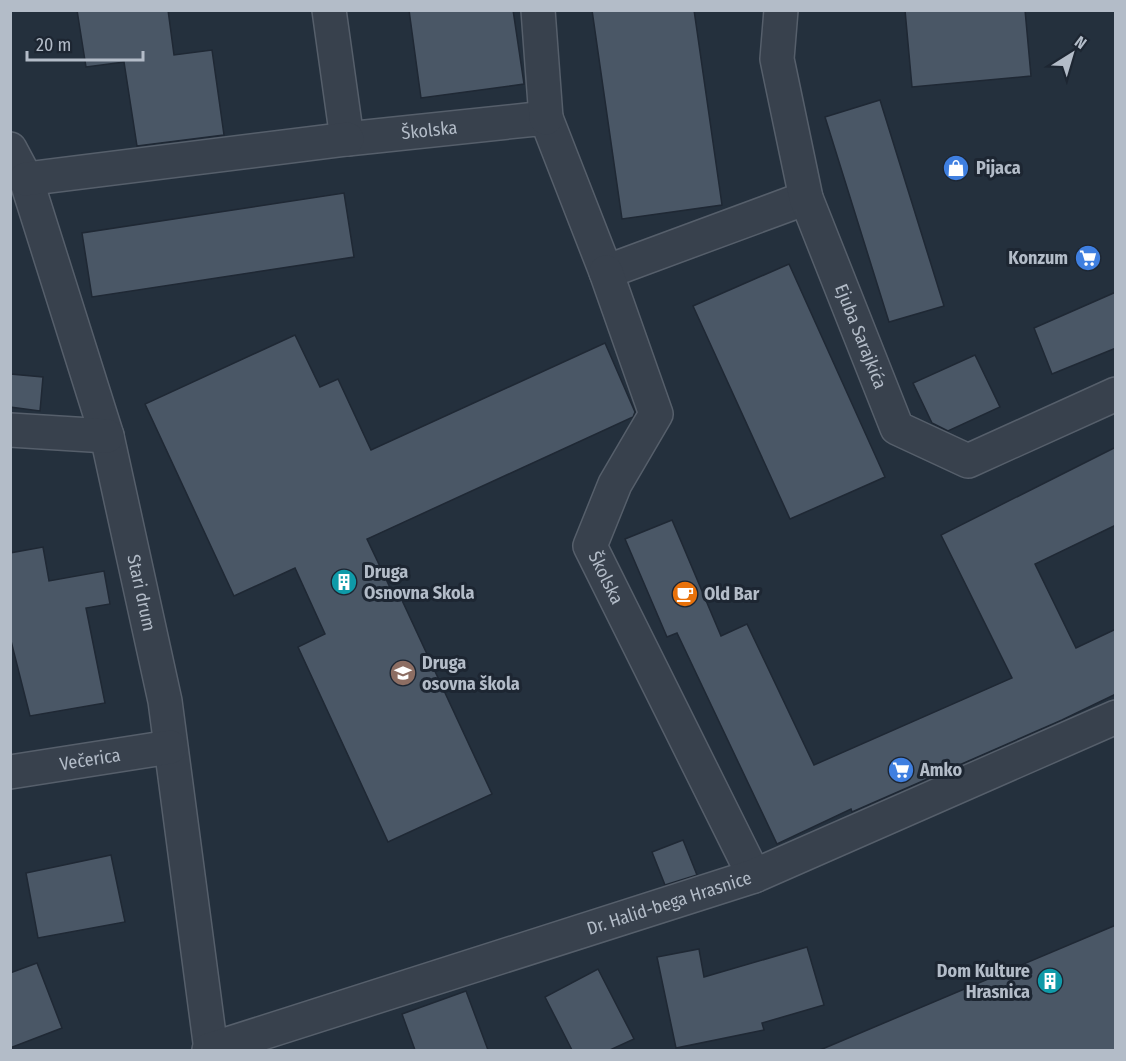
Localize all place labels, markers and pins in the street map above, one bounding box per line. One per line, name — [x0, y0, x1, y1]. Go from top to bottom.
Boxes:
shop icon: Pijaca — [941, 153, 971, 183]
place label: Pijaca — [976, 157, 1021, 179]
supermarket icon: Konzum — [1073, 243, 1103, 273]
place label: Konzum — [1008, 247, 1068, 269]
place label: Druga Osnovna Skola — [364, 561, 474, 604]
building icon: Druga Osnovna Skola — [329, 567, 359, 597]
cafe icon: Old Bar — [670, 579, 700, 609]
place label: Old Bar — [704, 583, 760, 605]
place label: Druga osovna škola — [422, 652, 520, 695]
school or university icon: Druga osovna škola — [388, 658, 418, 688]
supermarket icon: Amko — [886, 755, 916, 785]
place label: Amko — [919, 759, 962, 781]
place label: Dom Kulture Hrasnica — [937, 960, 1030, 1003]
building icon: Dom Kulture Hrasnica — [1035, 966, 1065, 996]

